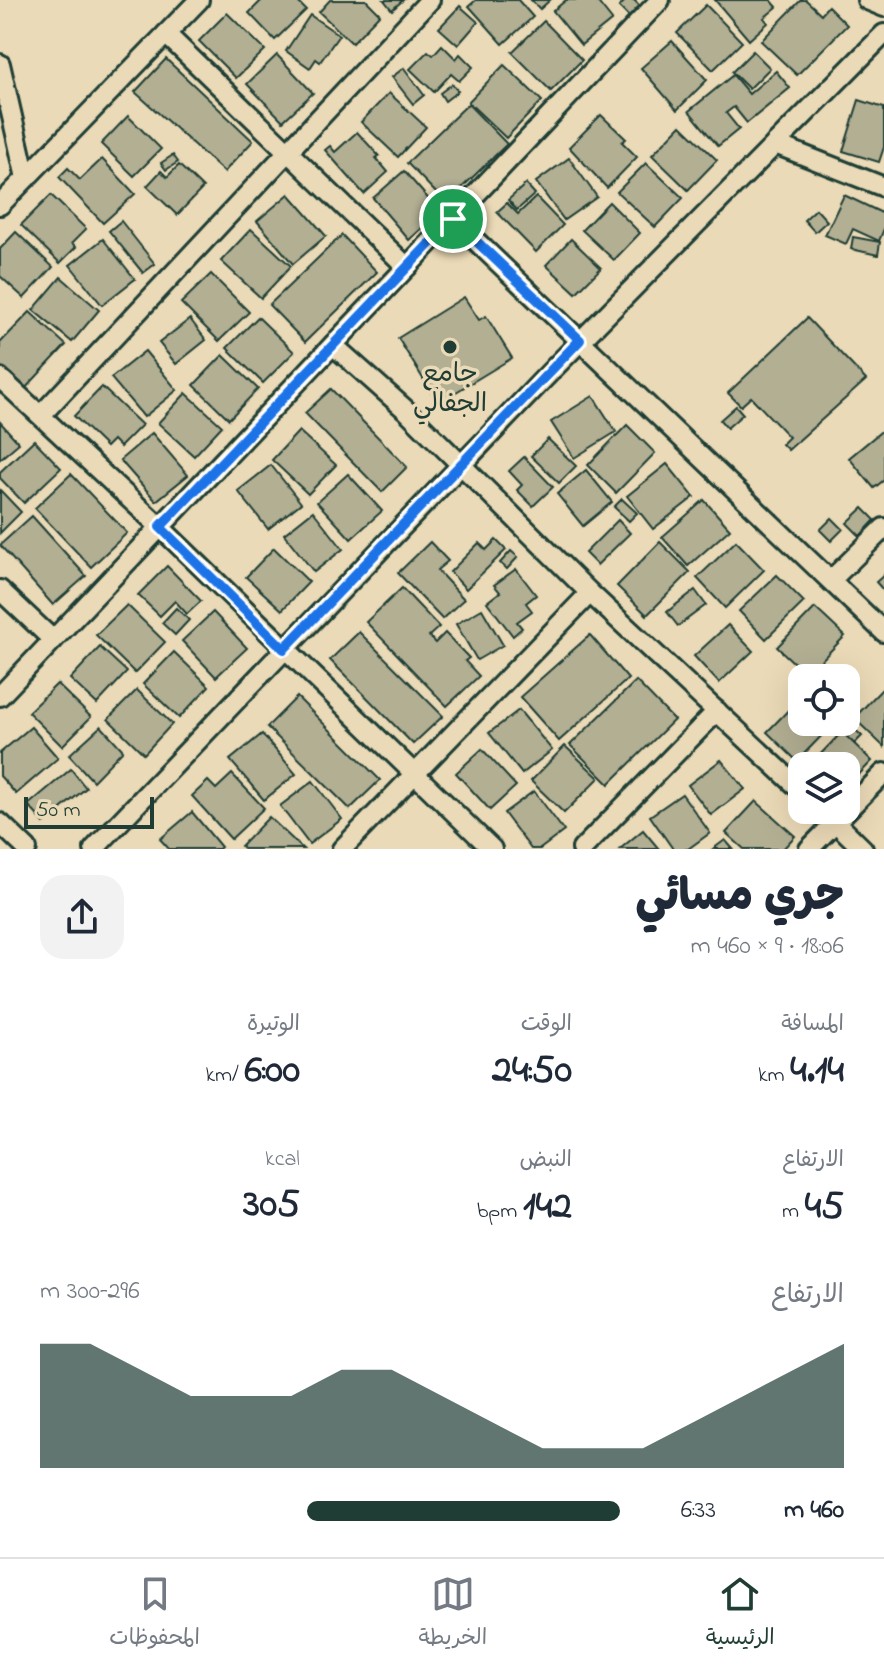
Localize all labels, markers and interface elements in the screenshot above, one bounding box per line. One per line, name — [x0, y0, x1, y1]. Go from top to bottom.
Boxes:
pin — [419, 185, 487, 253]
icon: arrive — [431, 197, 475, 241]
marker: جامع الجفالي — [441, 338, 459, 356]
place label: جامع الجفالي — [413, 356, 487, 425]
map controls — [788, 664, 860, 824]
button: locate — [788, 664, 860, 736]
button: layers — [788, 752, 860, 824]
scale bar — [24, 793, 154, 829]
text: 50 m — [36, 795, 81, 827]
text: جري مسائي — [636, 866, 844, 930]
button: share — [40, 875, 124, 959]
text: 18:06 · 9 × 460 m — [691, 928, 844, 966]
text: الوتيرة — [247, 1009, 300, 1041]
text: الوقت — [521, 1009, 572, 1041]
text: المسافة — [781, 1009, 844, 1041]
text: 6:00 — [244, 1042, 300, 1101]
text: 24:50 — [492, 1042, 572, 1101]
text: 4.14 — [790, 1042, 844, 1101]
text: /km — [205, 1060, 244, 1092]
text: km — [758, 1060, 790, 1092]
text: kcal — [265, 1144, 300, 1176]
text: النبض — [519, 1145, 572, 1177]
text: الارتفاع — [782, 1145, 844, 1177]
text: 305 — [243, 1176, 300, 1235]
text: 142 — [523, 1178, 572, 1237]
text: 45 — [805, 1178, 844, 1237]
text: bpm — [477, 1196, 523, 1228]
text: m — [782, 1196, 805, 1228]
text: 296–300 m — [40, 1273, 140, 1311]
text: الارتفاع — [771, 1277, 844, 1315]
text: 6:33 — [681, 1492, 716, 1530]
text: 460 m — [784, 1492, 844, 1530]
tab: المحفوظات — [109, 1572, 200, 1656]
tab: الخريطة — [418, 1572, 487, 1656]
tab: الرئيسية — [706, 1572, 775, 1656]

